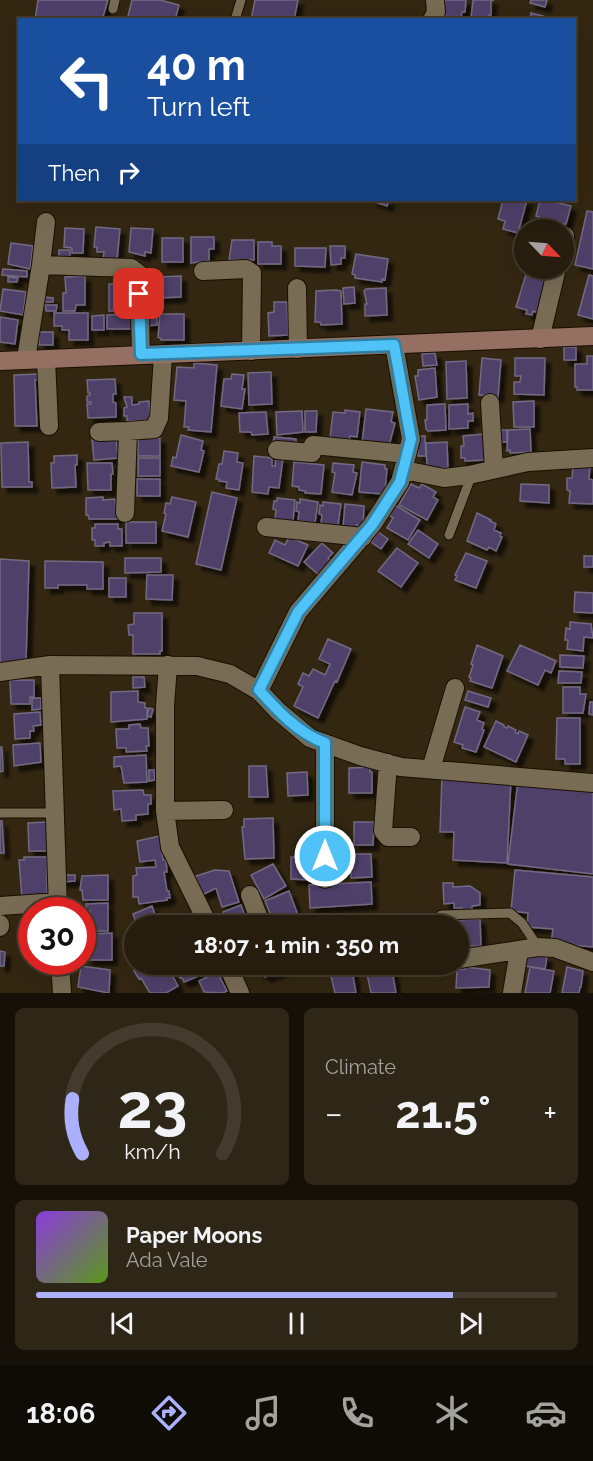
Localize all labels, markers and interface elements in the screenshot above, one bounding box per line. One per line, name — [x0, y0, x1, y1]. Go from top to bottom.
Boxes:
text: 40 m — [147, 41, 246, 90]
icon: left — [48, 42, 126, 120]
text: Turn left — [147, 91, 250, 122]
icon: right — [112, 156, 145, 189]
text: Then — [48, 160, 100, 186]
north arrow — [514, 219, 574, 279]
map controls — [514, 219, 574, 279]
pin — [113, 268, 164, 319]
icon: arrive — [122, 277, 155, 310]
position arrow — [293, 824, 357, 888]
speed limit sign: 30 — [18, 897, 96, 975]
text: 18:07 · 1 min · 350 m — [194, 932, 399, 958]
text: Climate — [325, 1055, 396, 1079]
text: 23 — [117, 1069, 187, 1143]
text: 21.5° — [395, 1086, 491, 1139]
text: − — [325, 1094, 343, 1133]
text: + — [543, 1094, 557, 1133]
text: km/h — [124, 1139, 180, 1164]
text: Paper Moons — [126, 1222, 262, 1248]
text: Ada Vale — [126, 1248, 208, 1272]
icon: previous — [106, 1307, 139, 1340]
icon: pause — [280, 1307, 313, 1340]
icon: next — [454, 1307, 487, 1340]
icon: directions — [148, 1392, 190, 1434]
icon: music — [242, 1392, 284, 1434]
icon: phone — [336, 1392, 378, 1434]
icon: climate — [431, 1392, 473, 1434]
icon: car — [525, 1392, 567, 1434]
text: 18:06 — [26, 1398, 95, 1429]

